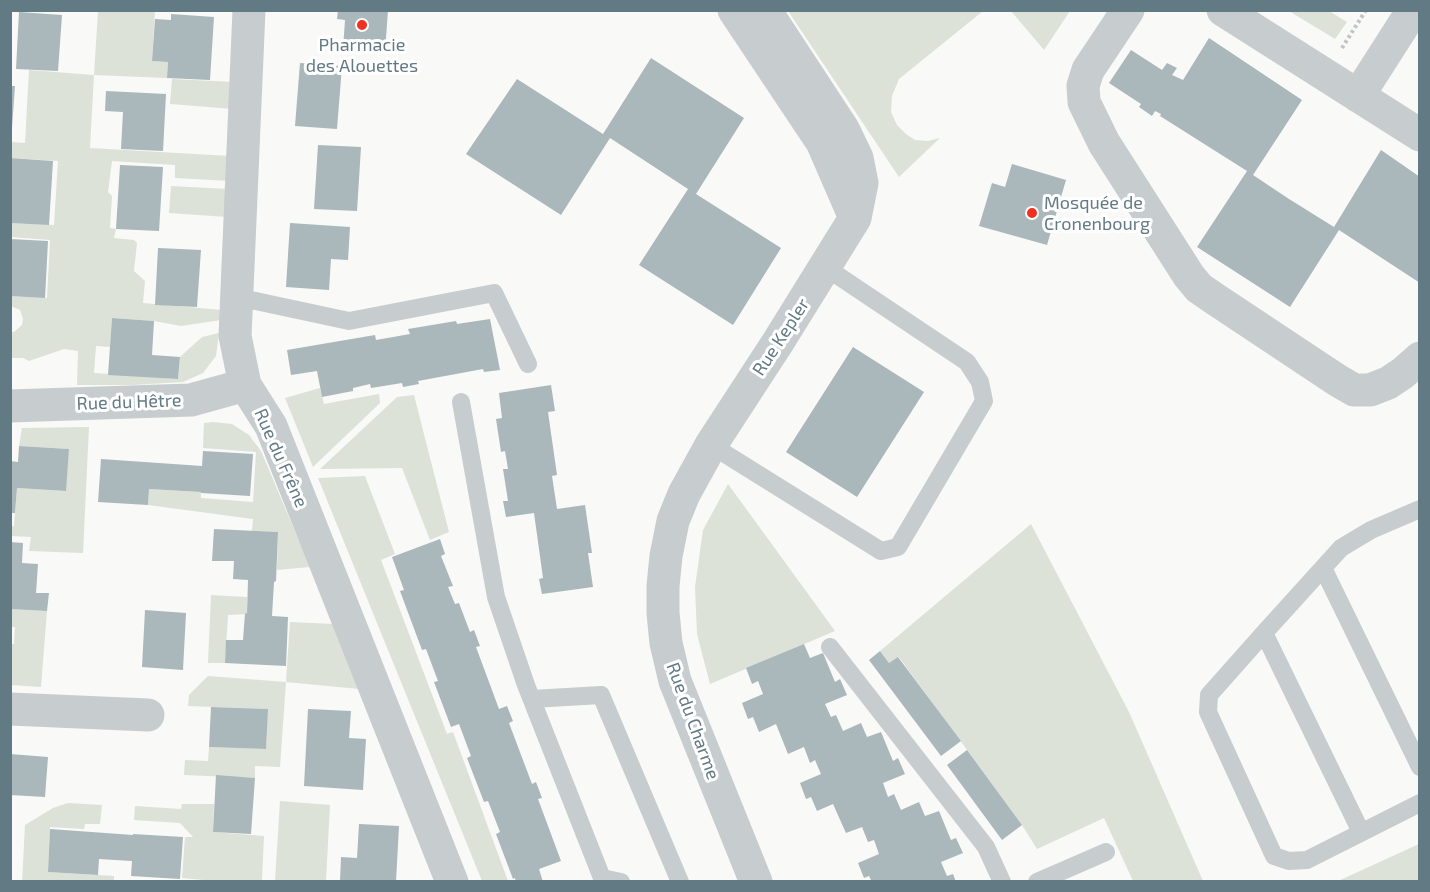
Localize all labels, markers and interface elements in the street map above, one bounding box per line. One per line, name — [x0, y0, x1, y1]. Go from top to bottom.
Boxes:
marker: Pharmacie des Alouettes — [355, 18, 369, 32]
place label: Pharmacie des Alouettes — [306, 34, 418, 76]
place label: Mosquée de Cronenbourg — [1044, 192, 1150, 234]
marker: Mosquée de Cronenbourg — [1025, 206, 1039, 220]
street label: Rue Kepler — [748, 294, 814, 380]
street label: Rue du Hêtre — [76, 389, 182, 415]
street label: Rue du Frêne — [250, 405, 312, 511]
street label: Rue du Charme — [662, 660, 724, 782]

